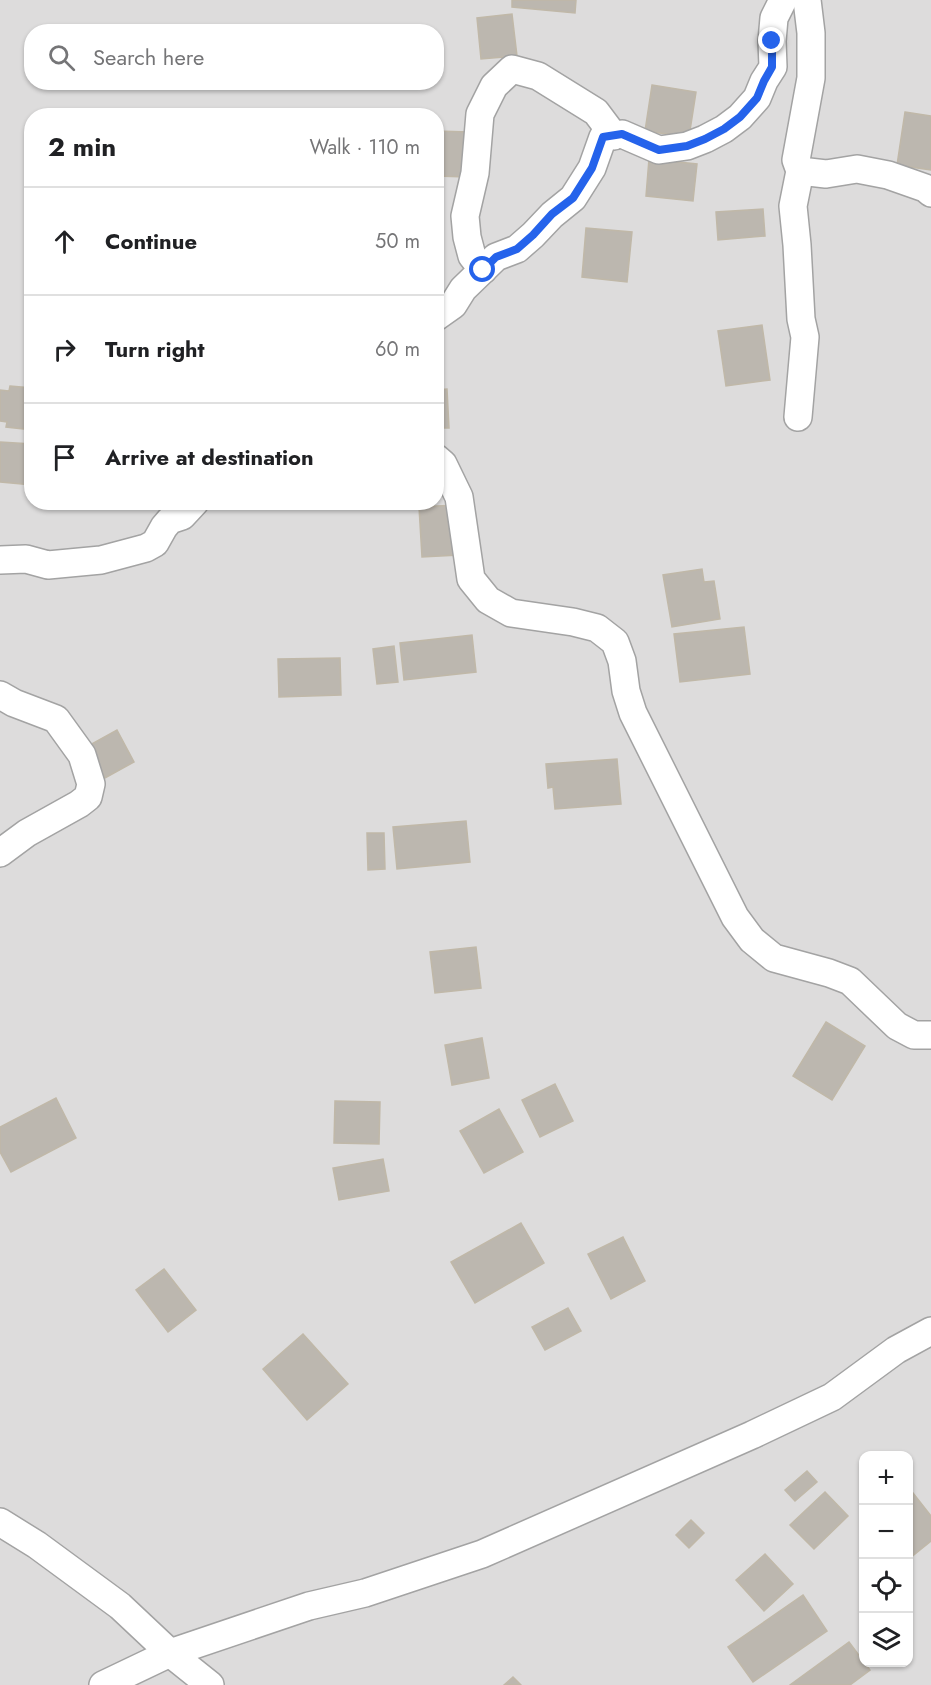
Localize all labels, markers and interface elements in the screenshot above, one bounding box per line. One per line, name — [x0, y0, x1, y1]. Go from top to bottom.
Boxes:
search box — [24, 24, 444, 90]
route end — [758, 27, 784, 53]
icon: search — [45, 41, 78, 74]
text: Search here — [93, 41, 204, 73]
text: 2 min — [48, 128, 116, 166]
text: Walk · 110 m — [310, 133, 420, 162]
icon: ahead — [48, 225, 81, 258]
text: Continue — [105, 225, 197, 257]
text: 50 m — [375, 227, 420, 256]
route start — [469, 256, 495, 282]
icon: right — [48, 333, 81, 366]
text: Turn right — [105, 333, 205, 365]
text: 60 m — [375, 335, 420, 364]
icon: arrive — [48, 441, 81, 474]
text: Arrive at destination — [105, 441, 314, 473]
map controls — [859, 1451, 913, 1667]
button: + — [859, 1451, 913, 1505]
button: − — [859, 1505, 913, 1559]
button: locate — [859, 1559, 913, 1613]
button: layers — [859, 1613, 913, 1667]

